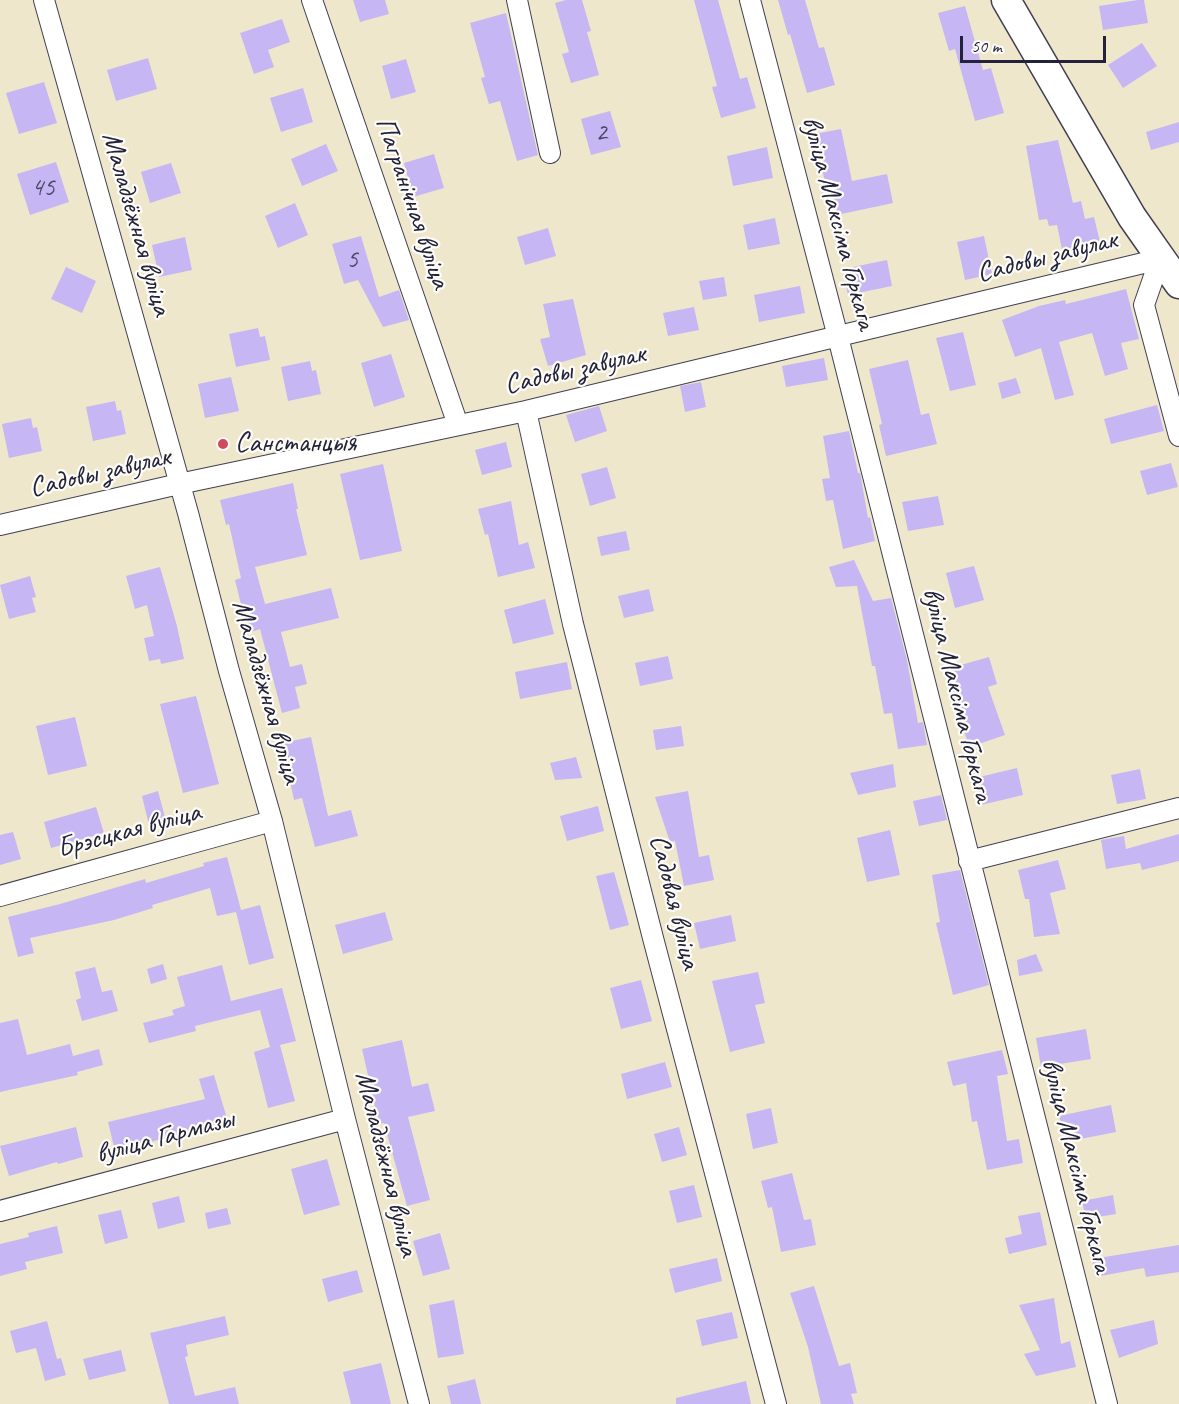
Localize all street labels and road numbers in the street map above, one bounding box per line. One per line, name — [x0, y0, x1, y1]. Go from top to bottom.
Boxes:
street label: Пагранічная вуліца — [367, 113, 457, 293]
street label: вуліца Максіма Горкага — [793, 113, 883, 333]
street label: Маладзёжная вуліца — [94, 128, 178, 320]
street label: Садовы завулак — [973, 223, 1121, 291]
street label: Садовы завулак — [501, 337, 649, 403]
street label: Садовы завулак — [26, 440, 174, 506]
street label: вуліца Максіма Горкага — [914, 585, 1000, 805]
street label: Маладзёжная вуліца — [224, 596, 308, 788]
street label: Брэсцкая вуліца — [54, 796, 204, 866]
street label: Садовая вуліца — [641, 831, 707, 973]
street label: вуліца Максіма Горкага — [1033, 1056, 1119, 1276]
street label: Маладзёжная вуліца — [347, 1068, 425, 1260]
street label: вуліца Гармазы — [92, 1102, 238, 1172]

